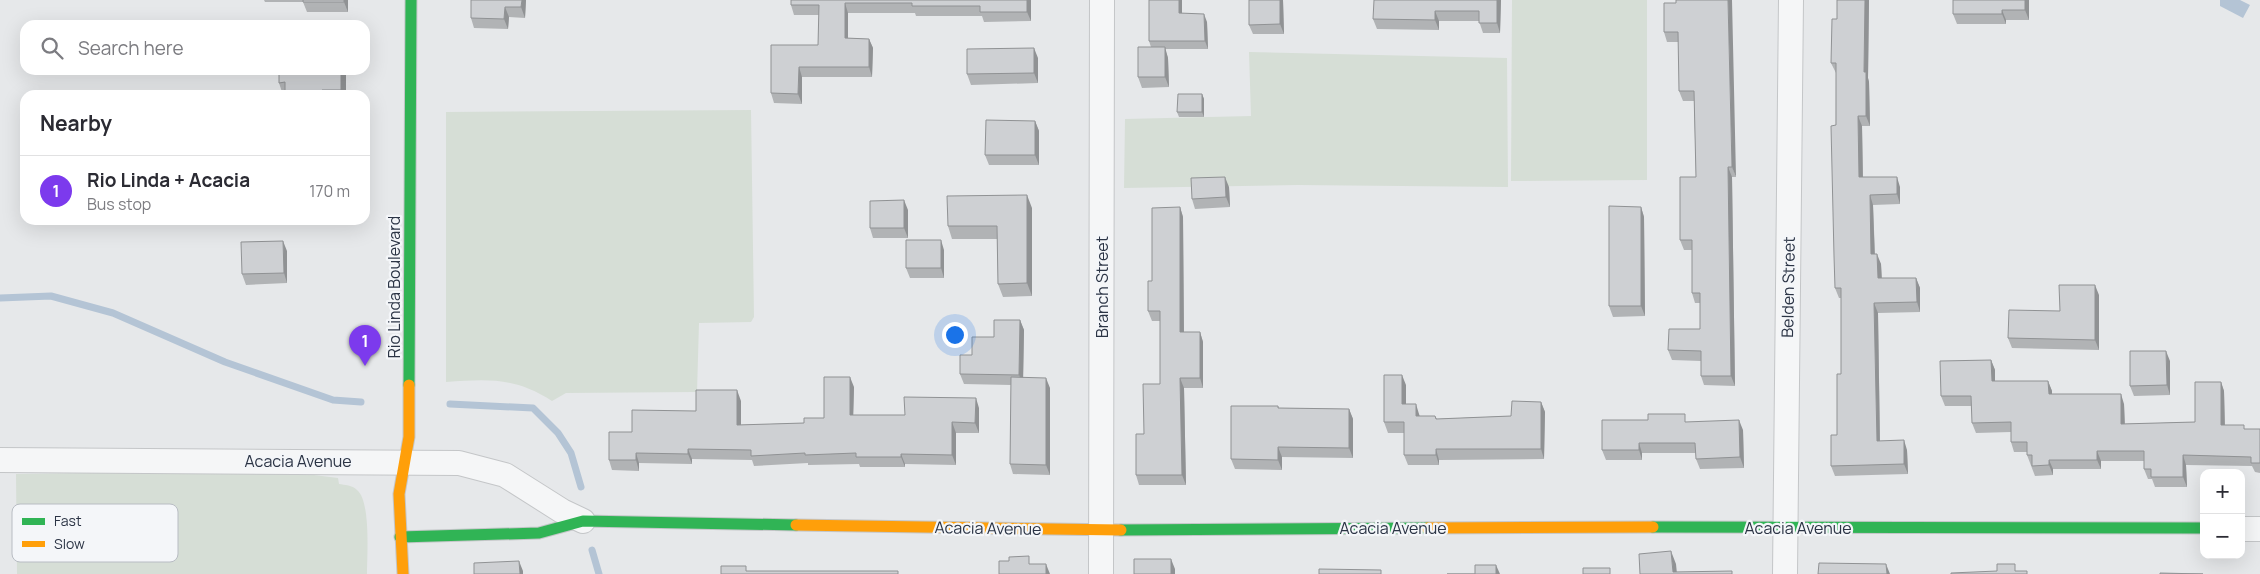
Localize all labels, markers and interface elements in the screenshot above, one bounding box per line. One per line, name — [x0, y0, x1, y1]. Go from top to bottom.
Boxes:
search box — [20, 20, 370, 75]
icon: search — [38, 34, 66, 62]
text: Search here — [78, 35, 184, 61]
text: Nearby — [40, 109, 112, 137]
text: Rio Linda + Acacia — [87, 167, 250, 193]
text: 1 — [52, 180, 60, 202]
text: 170 m — [309, 180, 350, 202]
text: Bus stop — [87, 193, 151, 215]
street label: Rio Linda Boulevard — [383, 216, 405, 358]
street label: Branch Street — [1091, 236, 1113, 338]
street label: Belden Street — [1776, 236, 1800, 338]
your location — [942, 322, 968, 348]
pin: 1 — [349, 325, 381, 366]
street label: Acacia Avenue — [244, 450, 352, 472]
map controls — [2200, 469, 2245, 559]
button: + — [2200, 469, 2245, 514]
legend — [12, 504, 178, 562]
text: Fast — [54, 511, 82, 530]
button: − — [2200, 514, 2245, 559]
street label: Acacia Avenue — [934, 516, 1042, 540]
street label: Acacia Avenue — [1339, 517, 1447, 539]
street label: Acacia Avenue — [1744, 517, 1852, 539]
text: Slow — [54, 534, 85, 553]

